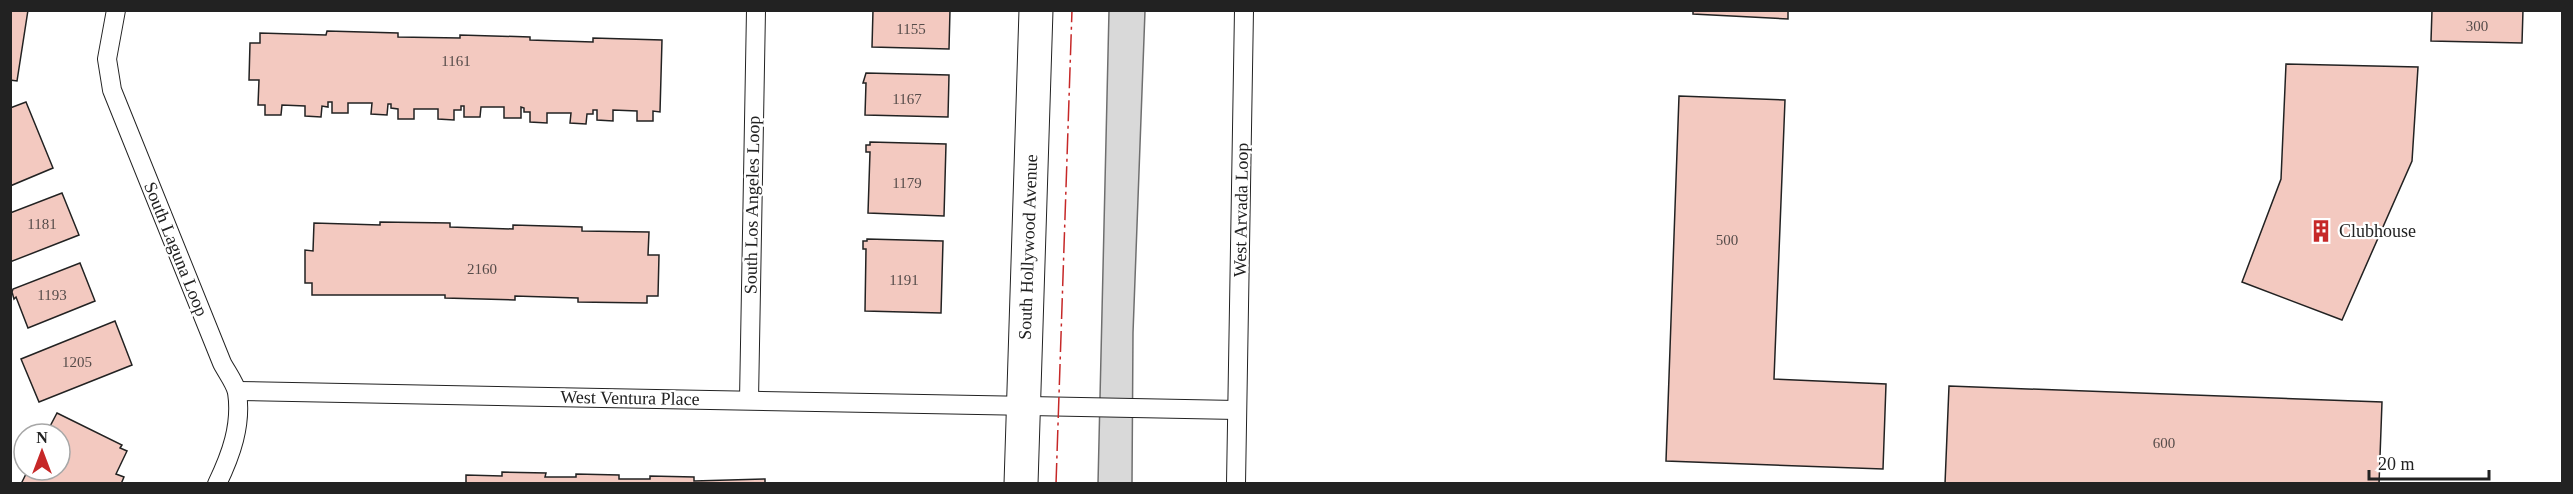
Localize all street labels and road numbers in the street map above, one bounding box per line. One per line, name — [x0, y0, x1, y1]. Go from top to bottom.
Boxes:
street label: South Los Angeles Loop — [740, 116, 764, 294]
street label: West Arvada Loop — [1230, 143, 1252, 277]
street label: South Hollywood Avenue — [1015, 154, 1041, 340]
street label: South Laguna Loop — [140, 179, 212, 319]
street label: West Ventura Place — [560, 387, 700, 409]

